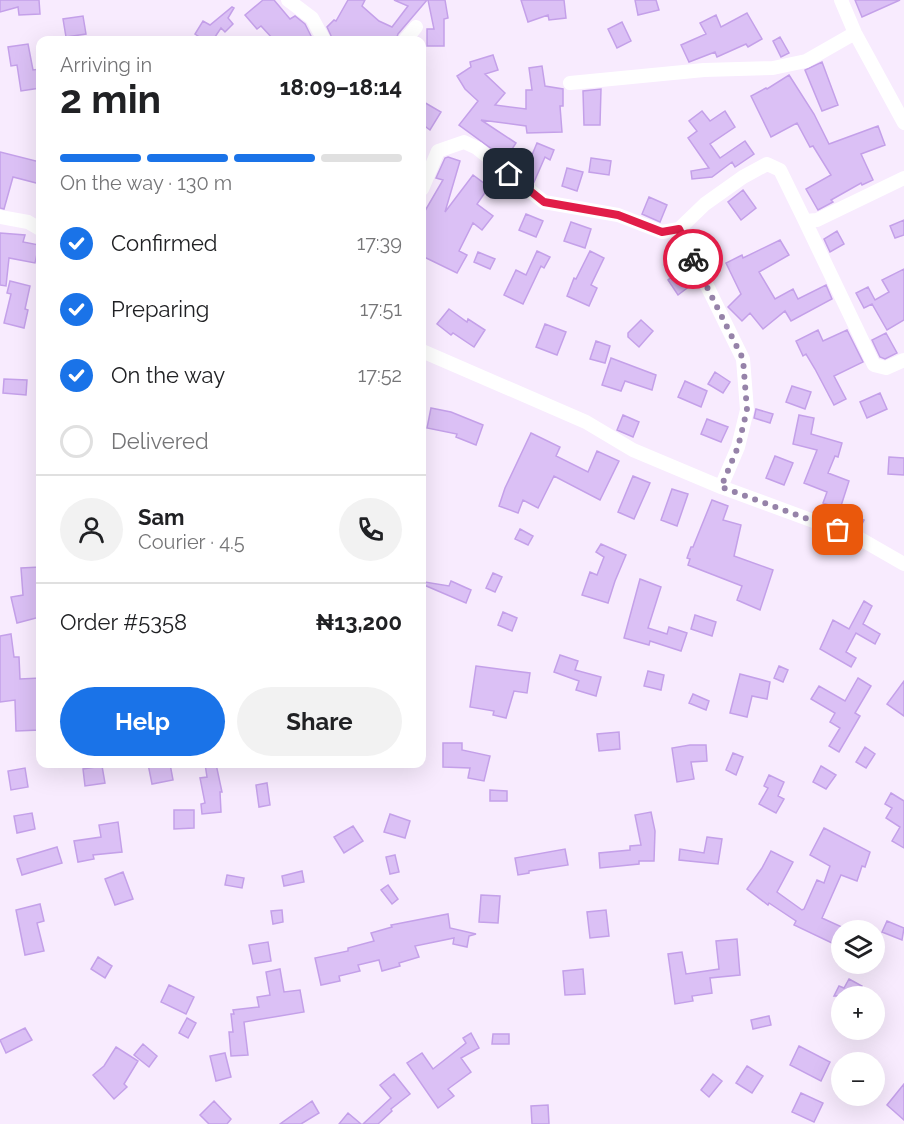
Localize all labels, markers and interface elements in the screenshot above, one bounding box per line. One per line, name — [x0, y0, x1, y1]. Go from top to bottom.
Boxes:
text: Arriving in — [60, 53, 152, 77]
text: 18:09–18:14 — [280, 74, 402, 100]
text: 2 min — [60, 76, 161, 122]
pin — [483, 148, 534, 199]
icon: home — [492, 157, 525, 190]
text: On the way · 130 m — [60, 171, 232, 195]
icon: check — [60, 227, 93, 260]
courier — [663, 229, 723, 289]
text: Confirmed — [111, 230, 218, 256]
text: 17:39 — [357, 231, 402, 255]
icon: bike — [677, 243, 710, 276]
icon: check — [60, 293, 93, 326]
text: Preparing — [111, 296, 209, 322]
text: 17:51 — [360, 297, 402, 321]
icon: check — [60, 359, 93, 392]
text: On the way — [111, 362, 225, 388]
text: 17:52 — [358, 363, 402, 387]
text: Delivered — [111, 428, 209, 454]
button: person — [60, 498, 123, 561]
button: phone — [339, 498, 402, 561]
text: Sam — [138, 504, 185, 530]
pin — [812, 504, 863, 555]
icon: bag — [821, 513, 854, 546]
text: Courier · 4.5 — [138, 530, 245, 554]
text: Order #5358 — [60, 609, 187, 635]
text: ₦13,200 — [315, 609, 402, 635]
button: Help — [60, 687, 225, 756]
button: Share — [237, 687, 402, 756]
map controls — [831, 920, 885, 1106]
button: layers — [831, 920, 885, 974]
button: + — [831, 986, 885, 1040]
button: − — [831, 1052, 885, 1106]

